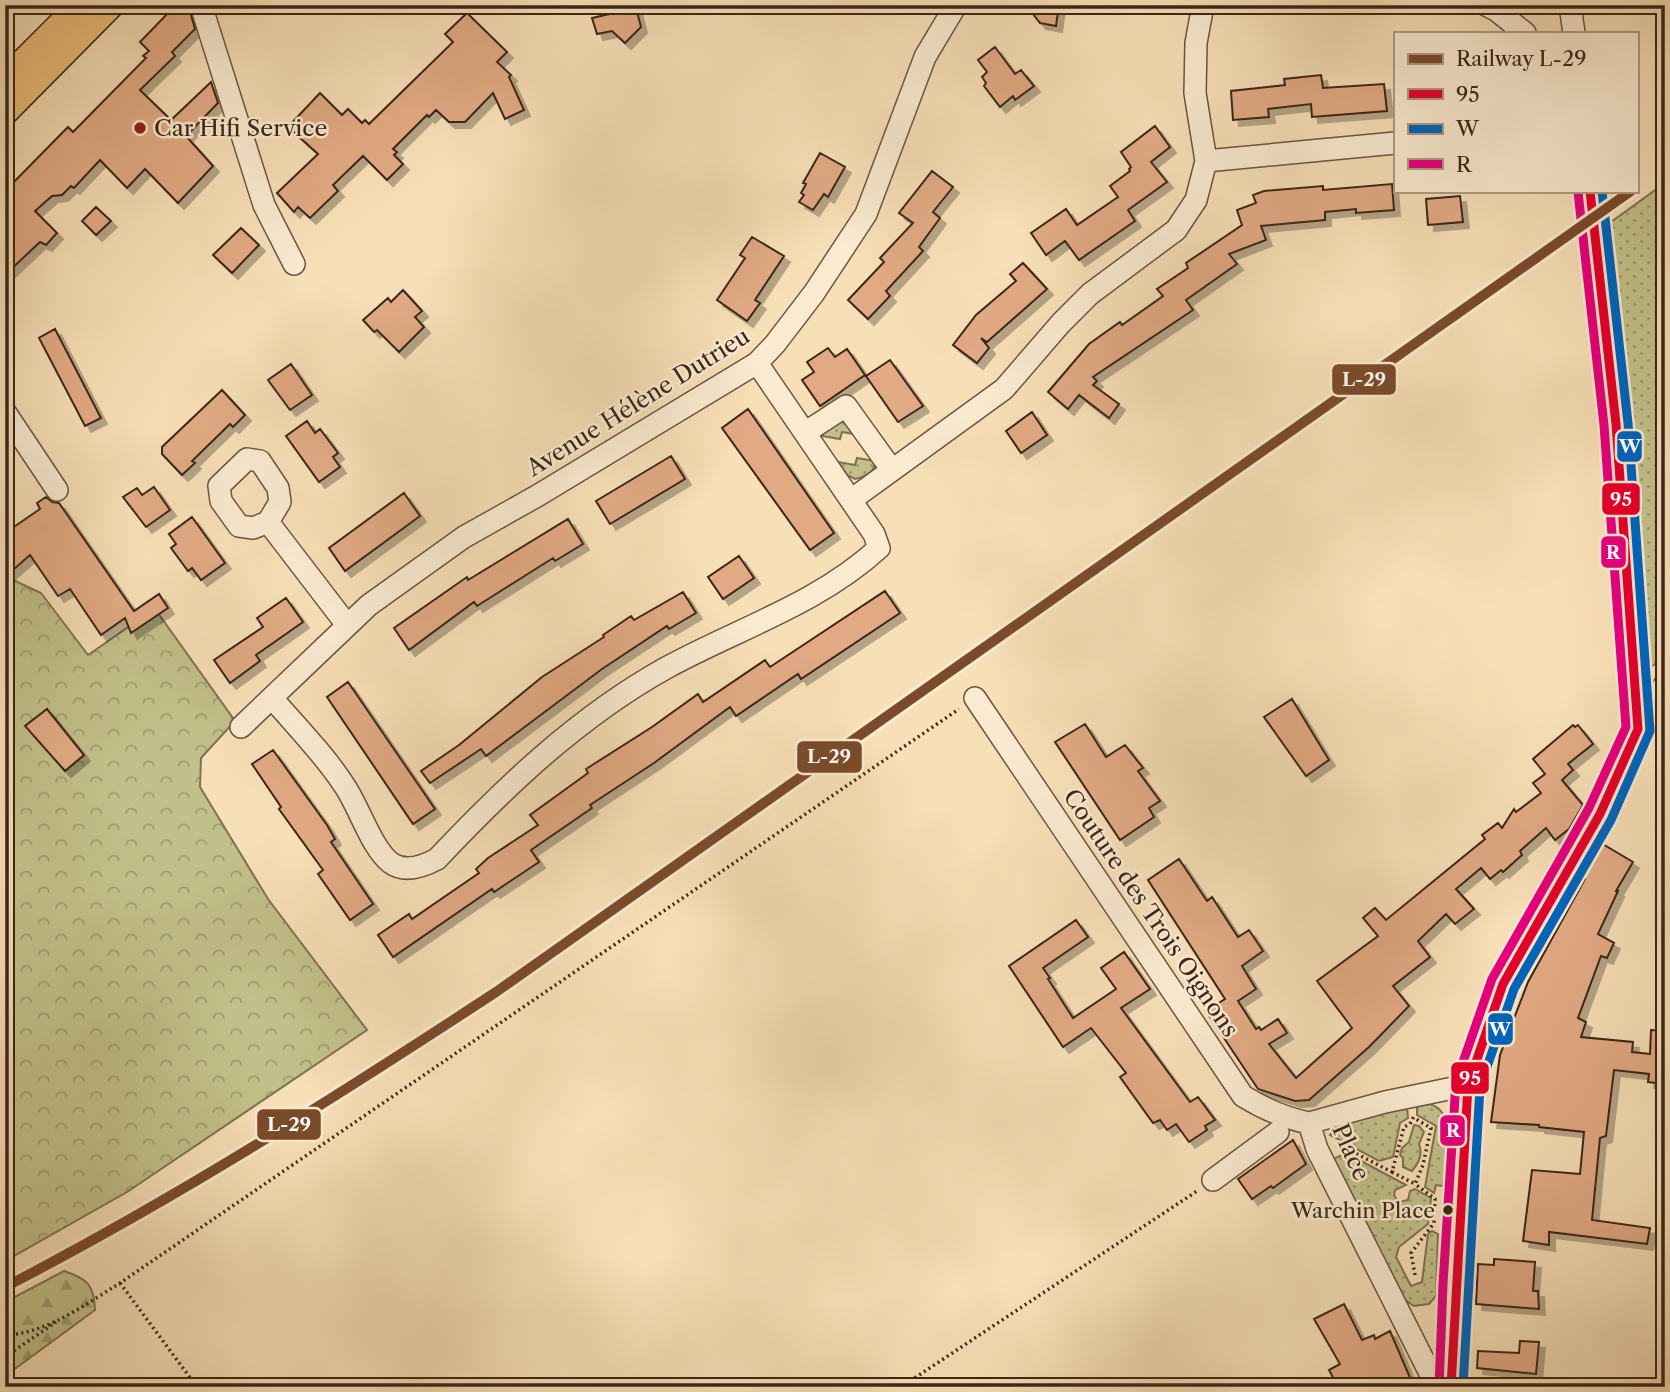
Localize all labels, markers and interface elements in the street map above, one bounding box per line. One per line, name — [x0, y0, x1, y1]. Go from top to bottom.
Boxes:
legend — [1394, 32, 1638, 192]
text: Railway L-29 — [1456, 46, 1587, 71]
text: 95 — [1456, 82, 1480, 107]
place label: Car Hifi Service — [154, 114, 327, 142]
text: W — [1455, 116, 1480, 141]
marker: Car Hifi Service — [132, 120, 148, 136]
text: R — [1456, 152, 1473, 177]
street label: Avenue Hélène Dutrieu — [520, 322, 755, 483]
line badge: L-29 — [1331, 363, 1397, 396]
text: L-29 — [1342, 368, 1386, 391]
line badge: W — [1616, 430, 1643, 463]
text: W — [1618, 435, 1643, 458]
line badge: 95 — [1601, 482, 1641, 516]
text: 95 — [1610, 488, 1632, 511]
line badge: R — [1600, 535, 1627, 569]
text: R — [1606, 541, 1622, 564]
line badge: L-29 — [796, 740, 863, 774]
text: L-29 — [807, 745, 851, 768]
street label: Couture des Trois Oignons — [1058, 784, 1244, 1042]
line badge: W — [1487, 1012, 1514, 1046]
text: W — [1488, 1018, 1513, 1041]
line badge: 95 — [1450, 1061, 1490, 1095]
text: 95 — [1459, 1067, 1481, 1090]
line badge: L-29 — [256, 1108, 322, 1141]
text: L-29 — [267, 1113, 311, 1136]
line badge: R — [1439, 1114, 1466, 1147]
street label: Place — [1326, 1119, 1376, 1185]
text: R — [1446, 1119, 1462, 1142]
place label: Warchin Place — [1290, 1198, 1435, 1223]
marker: Warchin Place — [1441, 1203, 1455, 1217]

